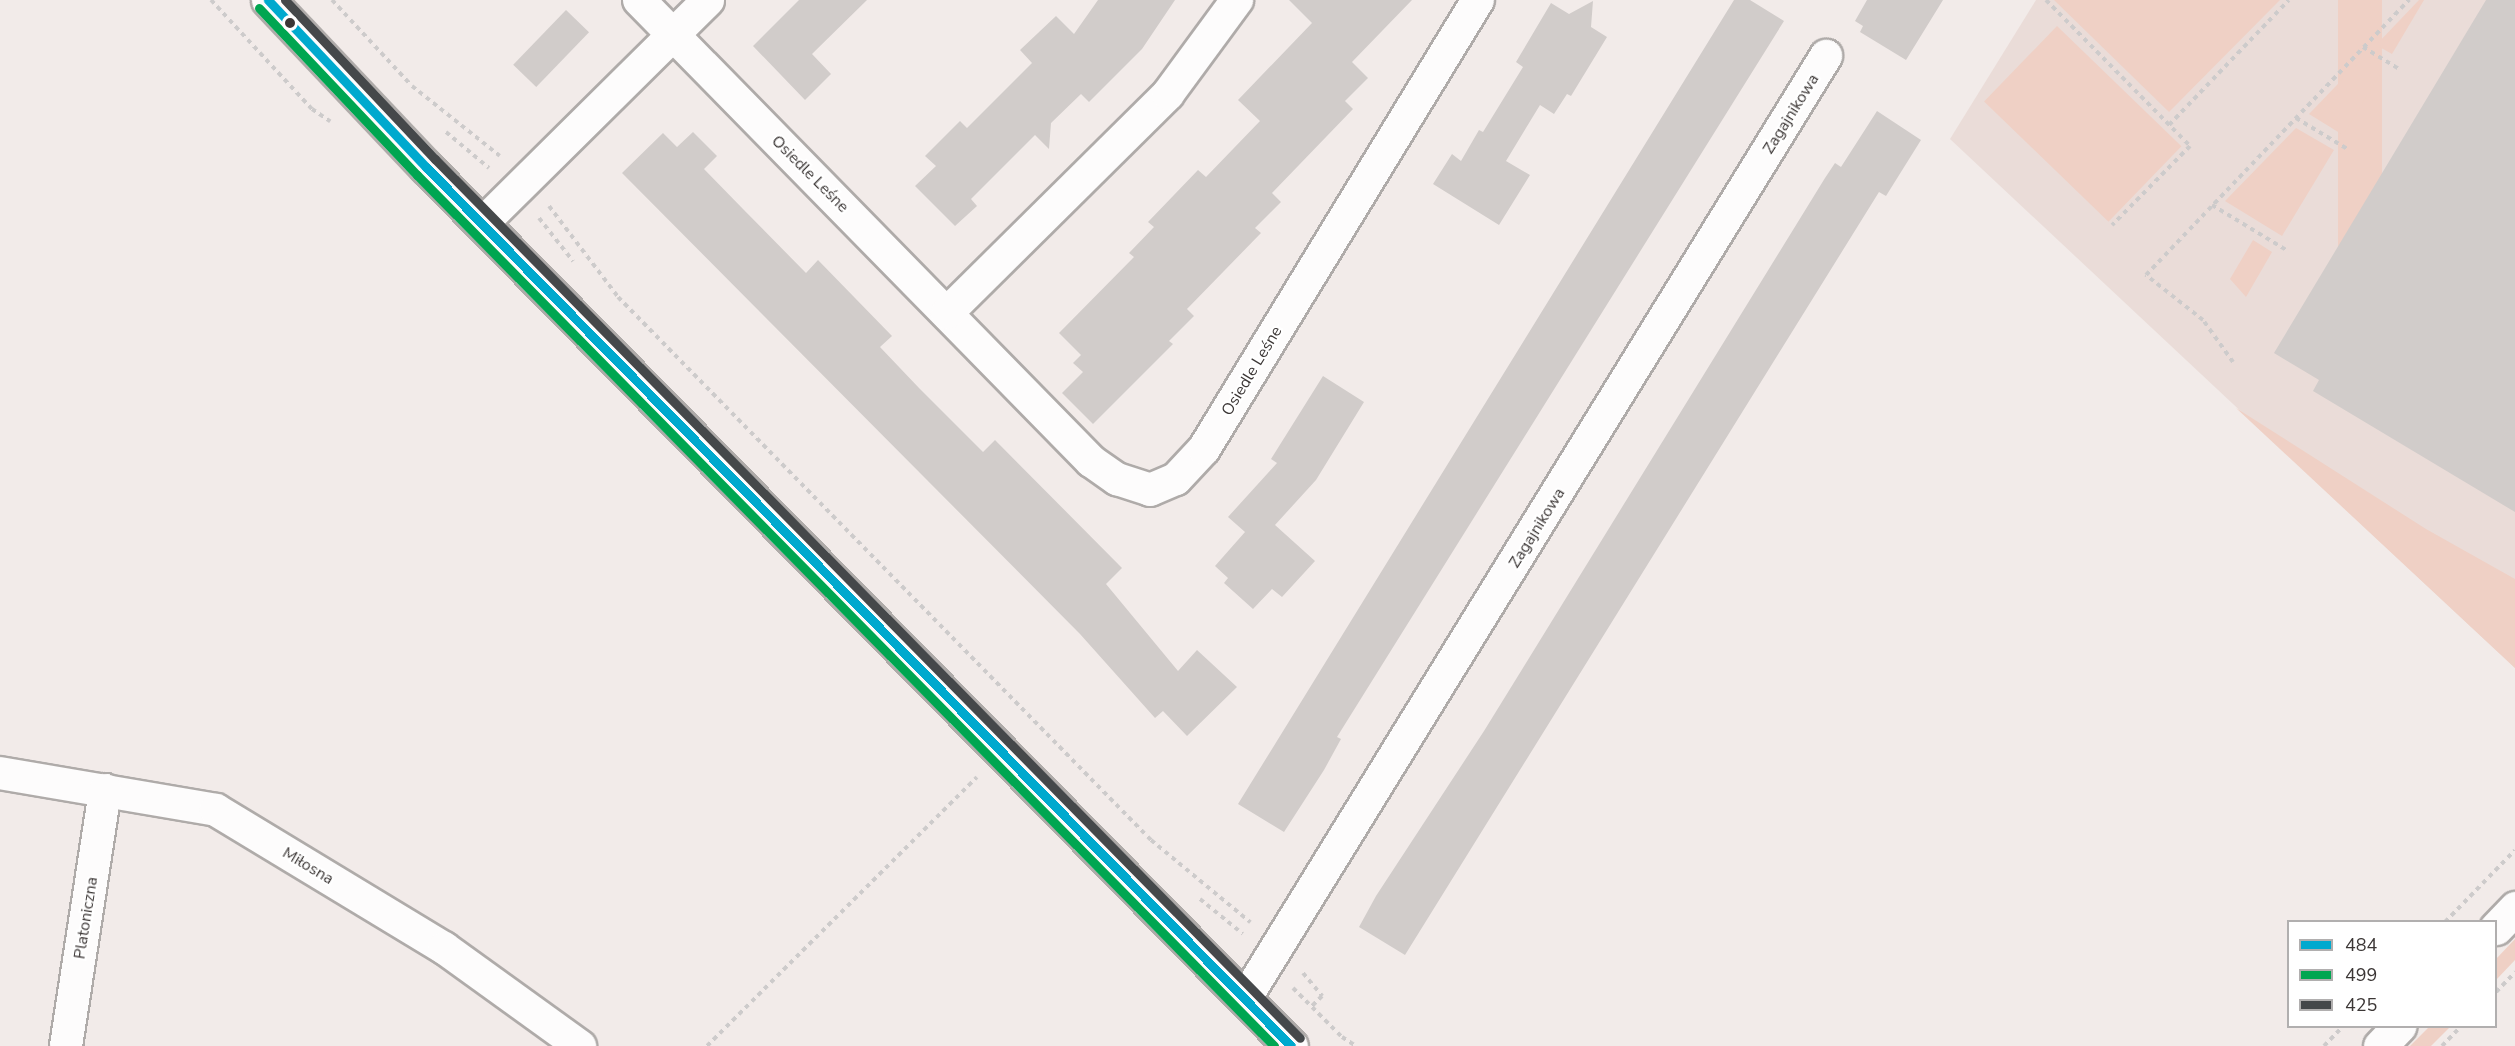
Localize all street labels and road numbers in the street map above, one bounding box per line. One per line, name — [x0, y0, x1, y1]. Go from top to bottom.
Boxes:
street label: Zagajnikowa — [1759, 71, 1823, 157]
street label: Osiedle Leśne — [767, 131, 853, 217]
street label: Osiedle Leśne — [1218, 323, 1286, 419]
street label: Zagajnikowa — [1505, 485, 1569, 571]
street label: Miłosna — [279, 843, 337, 889]
street label: Platoniczna — [70, 876, 102, 960]

